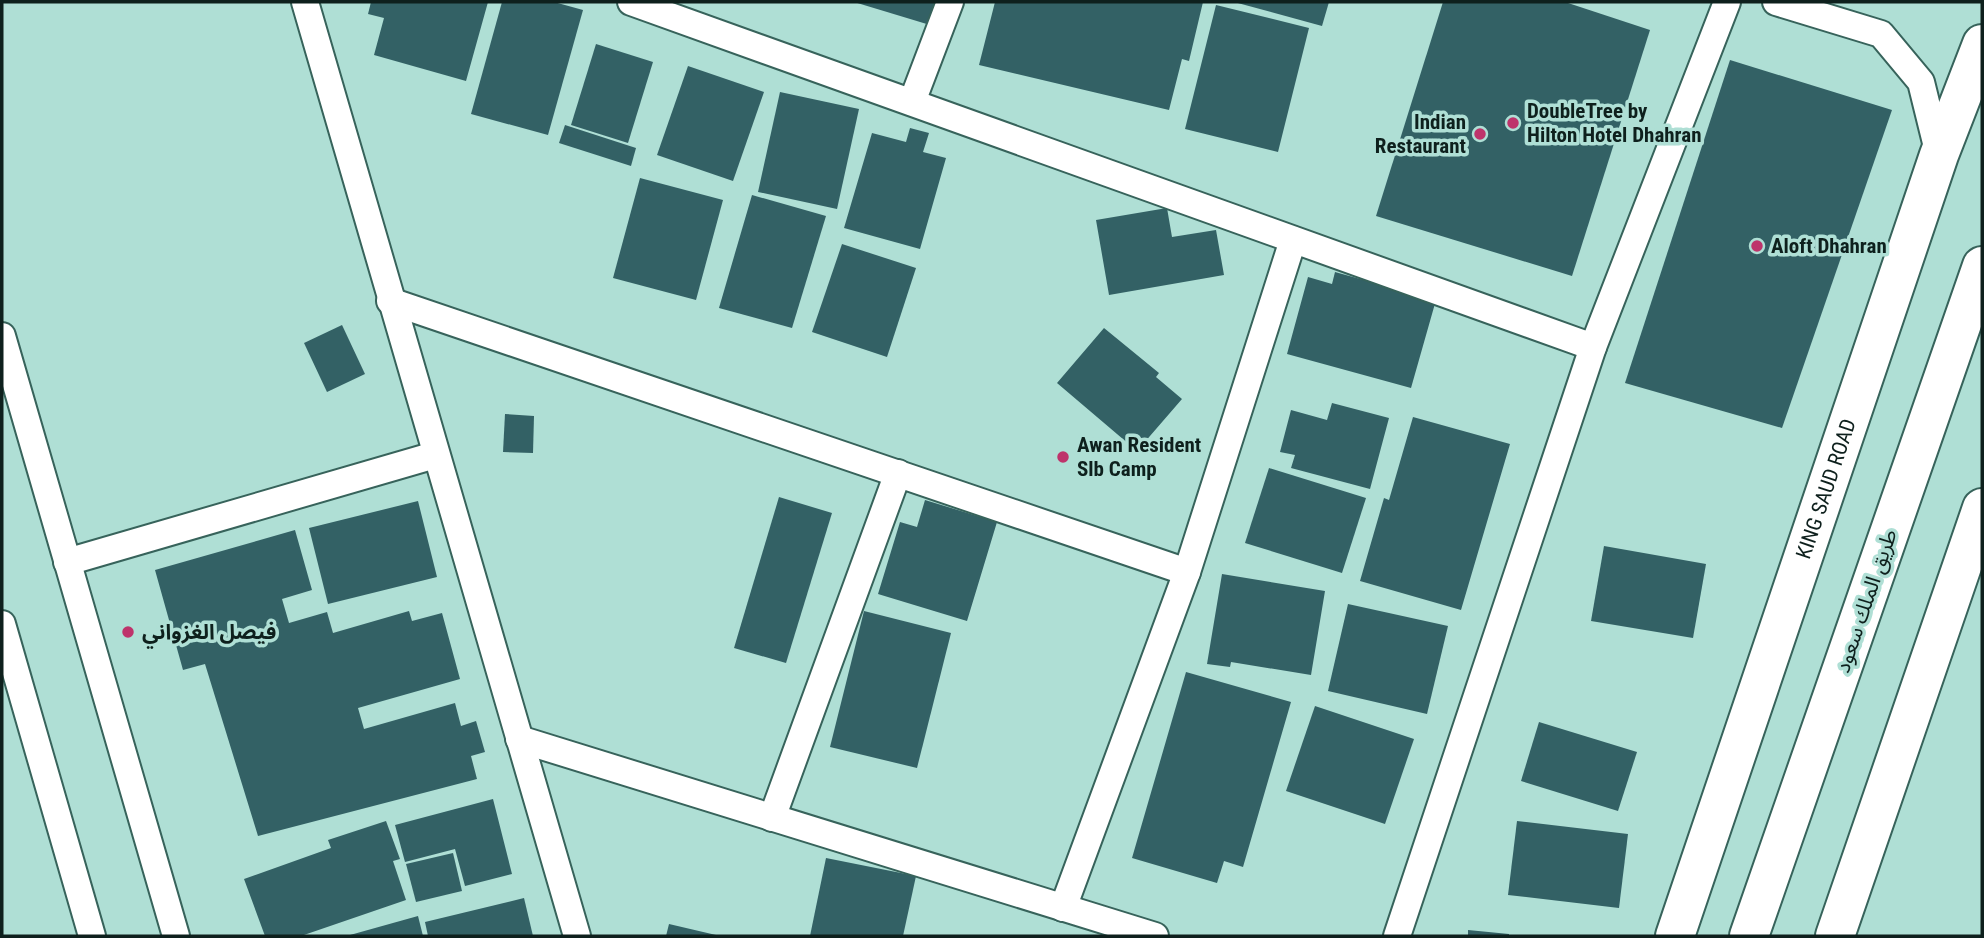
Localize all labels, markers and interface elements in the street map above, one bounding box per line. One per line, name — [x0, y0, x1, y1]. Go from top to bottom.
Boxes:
place label: DoubleTree by Hilton Hotel Dhahran — [1527, 99, 1702, 147]
place label: Indian Restaurant — [1375, 110, 1466, 158]
marker: DoubleTree by Hilton Hotel Dhahran — [1505, 115, 1521, 131]
marker: Indian Restaurant — [1472, 126, 1488, 142]
place label: Aloft Dhahran — [1771, 234, 1887, 258]
marker: Aloft Dhahran — [1749, 238, 1765, 254]
street label: KING SAUD ROAD — [1791, 416, 1861, 562]
place label: Awan Resident Slb Camp — [1077, 433, 1201, 481]
marker: Awan Resident Slb Camp — [1055, 449, 1071, 465]
street label: طريق الملك سعود — [1830, 526, 1903, 676]
place label: فيصل الغزواني — [142, 620, 276, 649]
marker: فيصل الغزواني — [120, 624, 136, 640]

